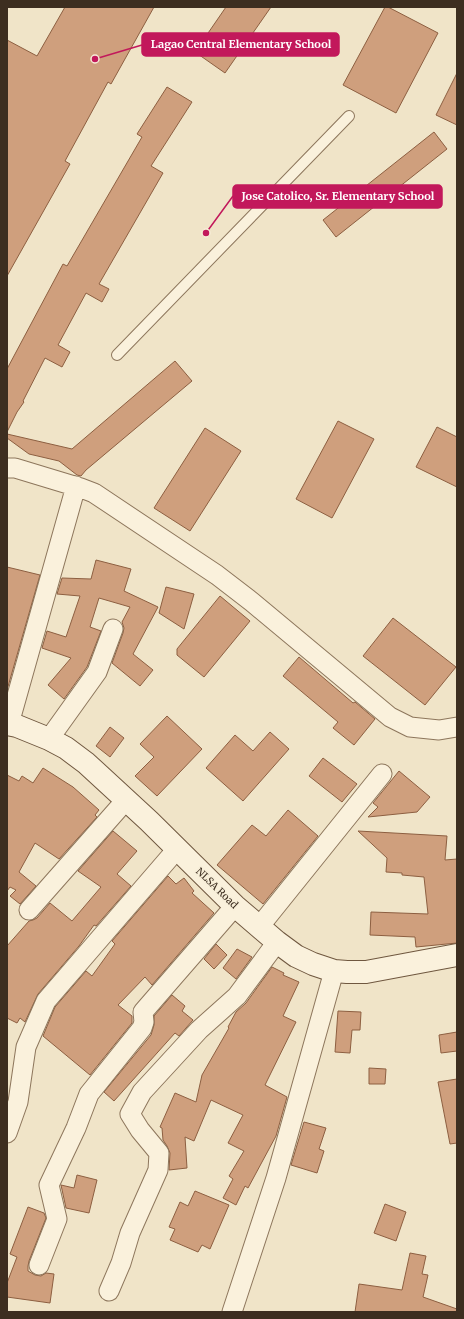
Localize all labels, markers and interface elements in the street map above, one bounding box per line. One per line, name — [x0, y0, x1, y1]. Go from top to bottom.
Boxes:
callout: Lagao Central Elementary School — [142, 33, 339, 56]
text: Lagao Central Elementary School — [151, 37, 332, 51]
callout: Jose Catolico, Sr. Elementary School — [233, 185, 442, 208]
text: Jose Catolico, Sr. Elementary School — [241, 189, 435, 203]
street label: NLSA Road — [193, 865, 241, 911]

